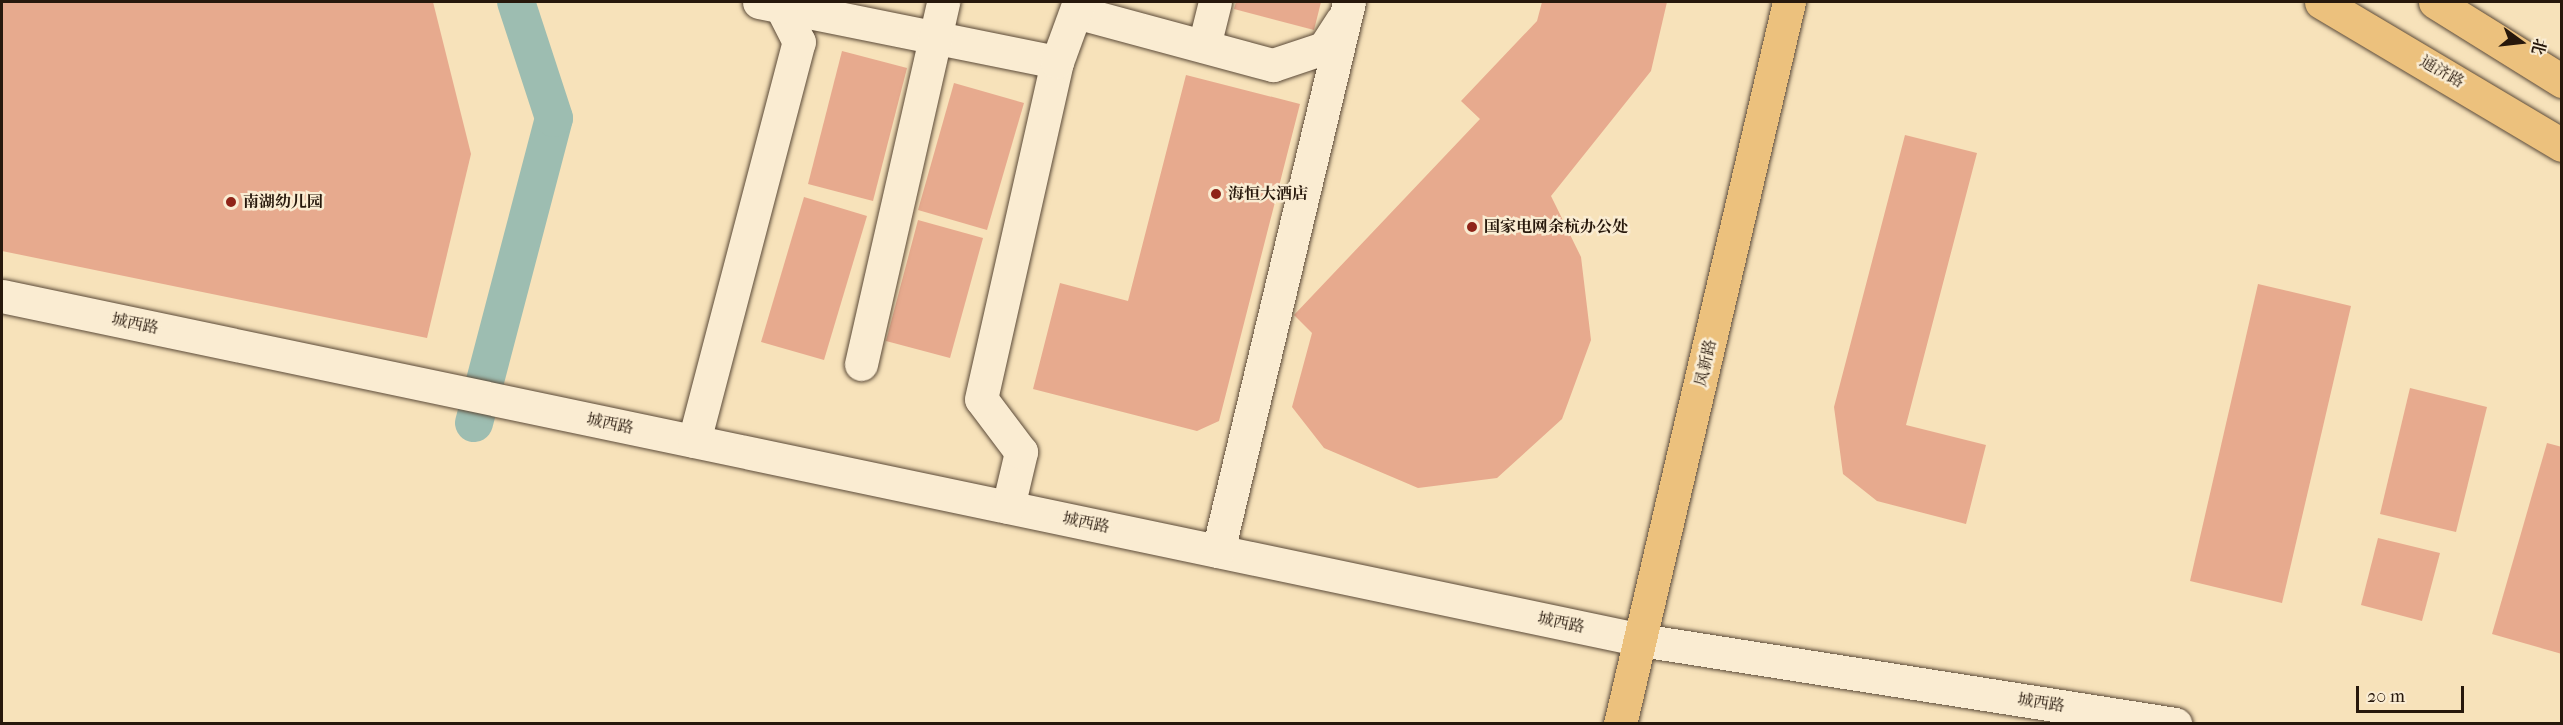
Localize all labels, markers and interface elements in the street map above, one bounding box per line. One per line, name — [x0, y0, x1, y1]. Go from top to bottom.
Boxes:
north arrow — [2491, 12, 2551, 72]
text: 北 — [2528, 37, 2550, 57]
street label: 通济路 — [2416, 52, 2468, 92]
place label: 海恒大酒店 — [1228, 184, 1308, 204]
marker: 海恒大酒店 — [1209, 187, 1223, 201]
place label: 南湖幼儿园 — [243, 192, 323, 212]
marker: 南湖幼儿园 — [224, 195, 238, 209]
place label: 国家电网余杭办公处 — [1484, 217, 1628, 237]
marker: 国家电网余杭办公处 — [1465, 220, 1479, 234]
street label: 城西路 — [110, 310, 160, 338]
street label: 凤新路 — [1691, 337, 1721, 389]
street label: 城西路 — [585, 410, 635, 438]
street label: 城西路 — [1061, 509, 1111, 537]
street label: 城西路 — [1536, 609, 1586, 637]
scale bar — [2359, 674, 2467, 712]
text: 20 m — [2367, 686, 2405, 707]
street label: 城西路 — [2016, 690, 2066, 716]

